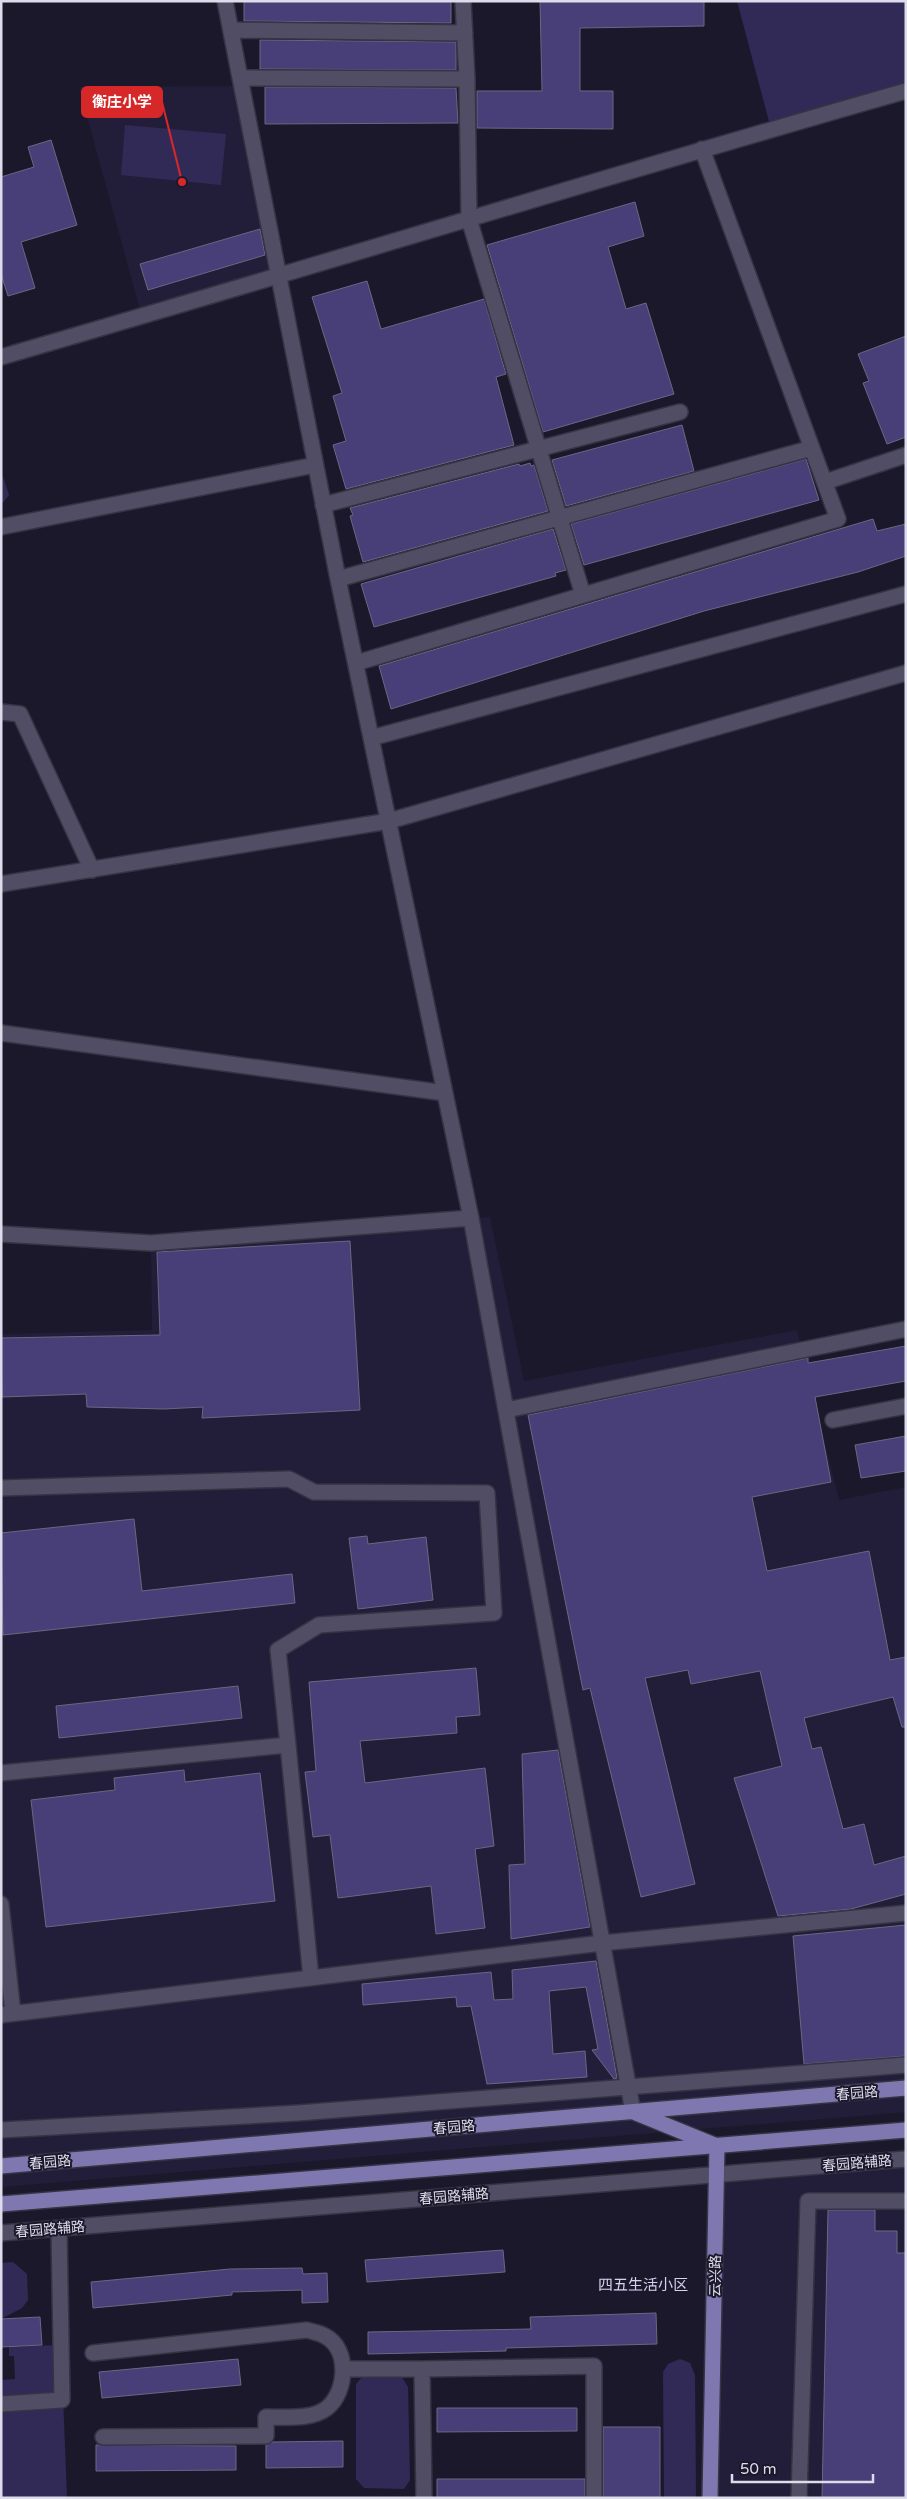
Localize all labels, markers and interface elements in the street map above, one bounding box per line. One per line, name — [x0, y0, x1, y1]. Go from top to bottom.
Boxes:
callout: 衡庄小学 — [82, 87, 162, 117]
text: 衡庄小学 — [92, 93, 152, 111]
street label: 春园路 — [835, 2083, 879, 2104]
street label: 春园路 — [432, 2117, 476, 2138]
street label: 春园路 — [28, 2152, 72, 2173]
street label: 春园路辅路 — [821, 2152, 893, 2175]
street label: 春园路辅路 — [418, 2185, 490, 2208]
street label: 春园路辅路 — [14, 2218, 86, 2241]
street label: 云兴路 — [707, 2255, 724, 2297]
district label: 四五生活小区 — [598, 2276, 688, 2294]
scale bar — [732, 2452, 873, 2484]
text: 50 m — [740, 2460, 777, 2478]

